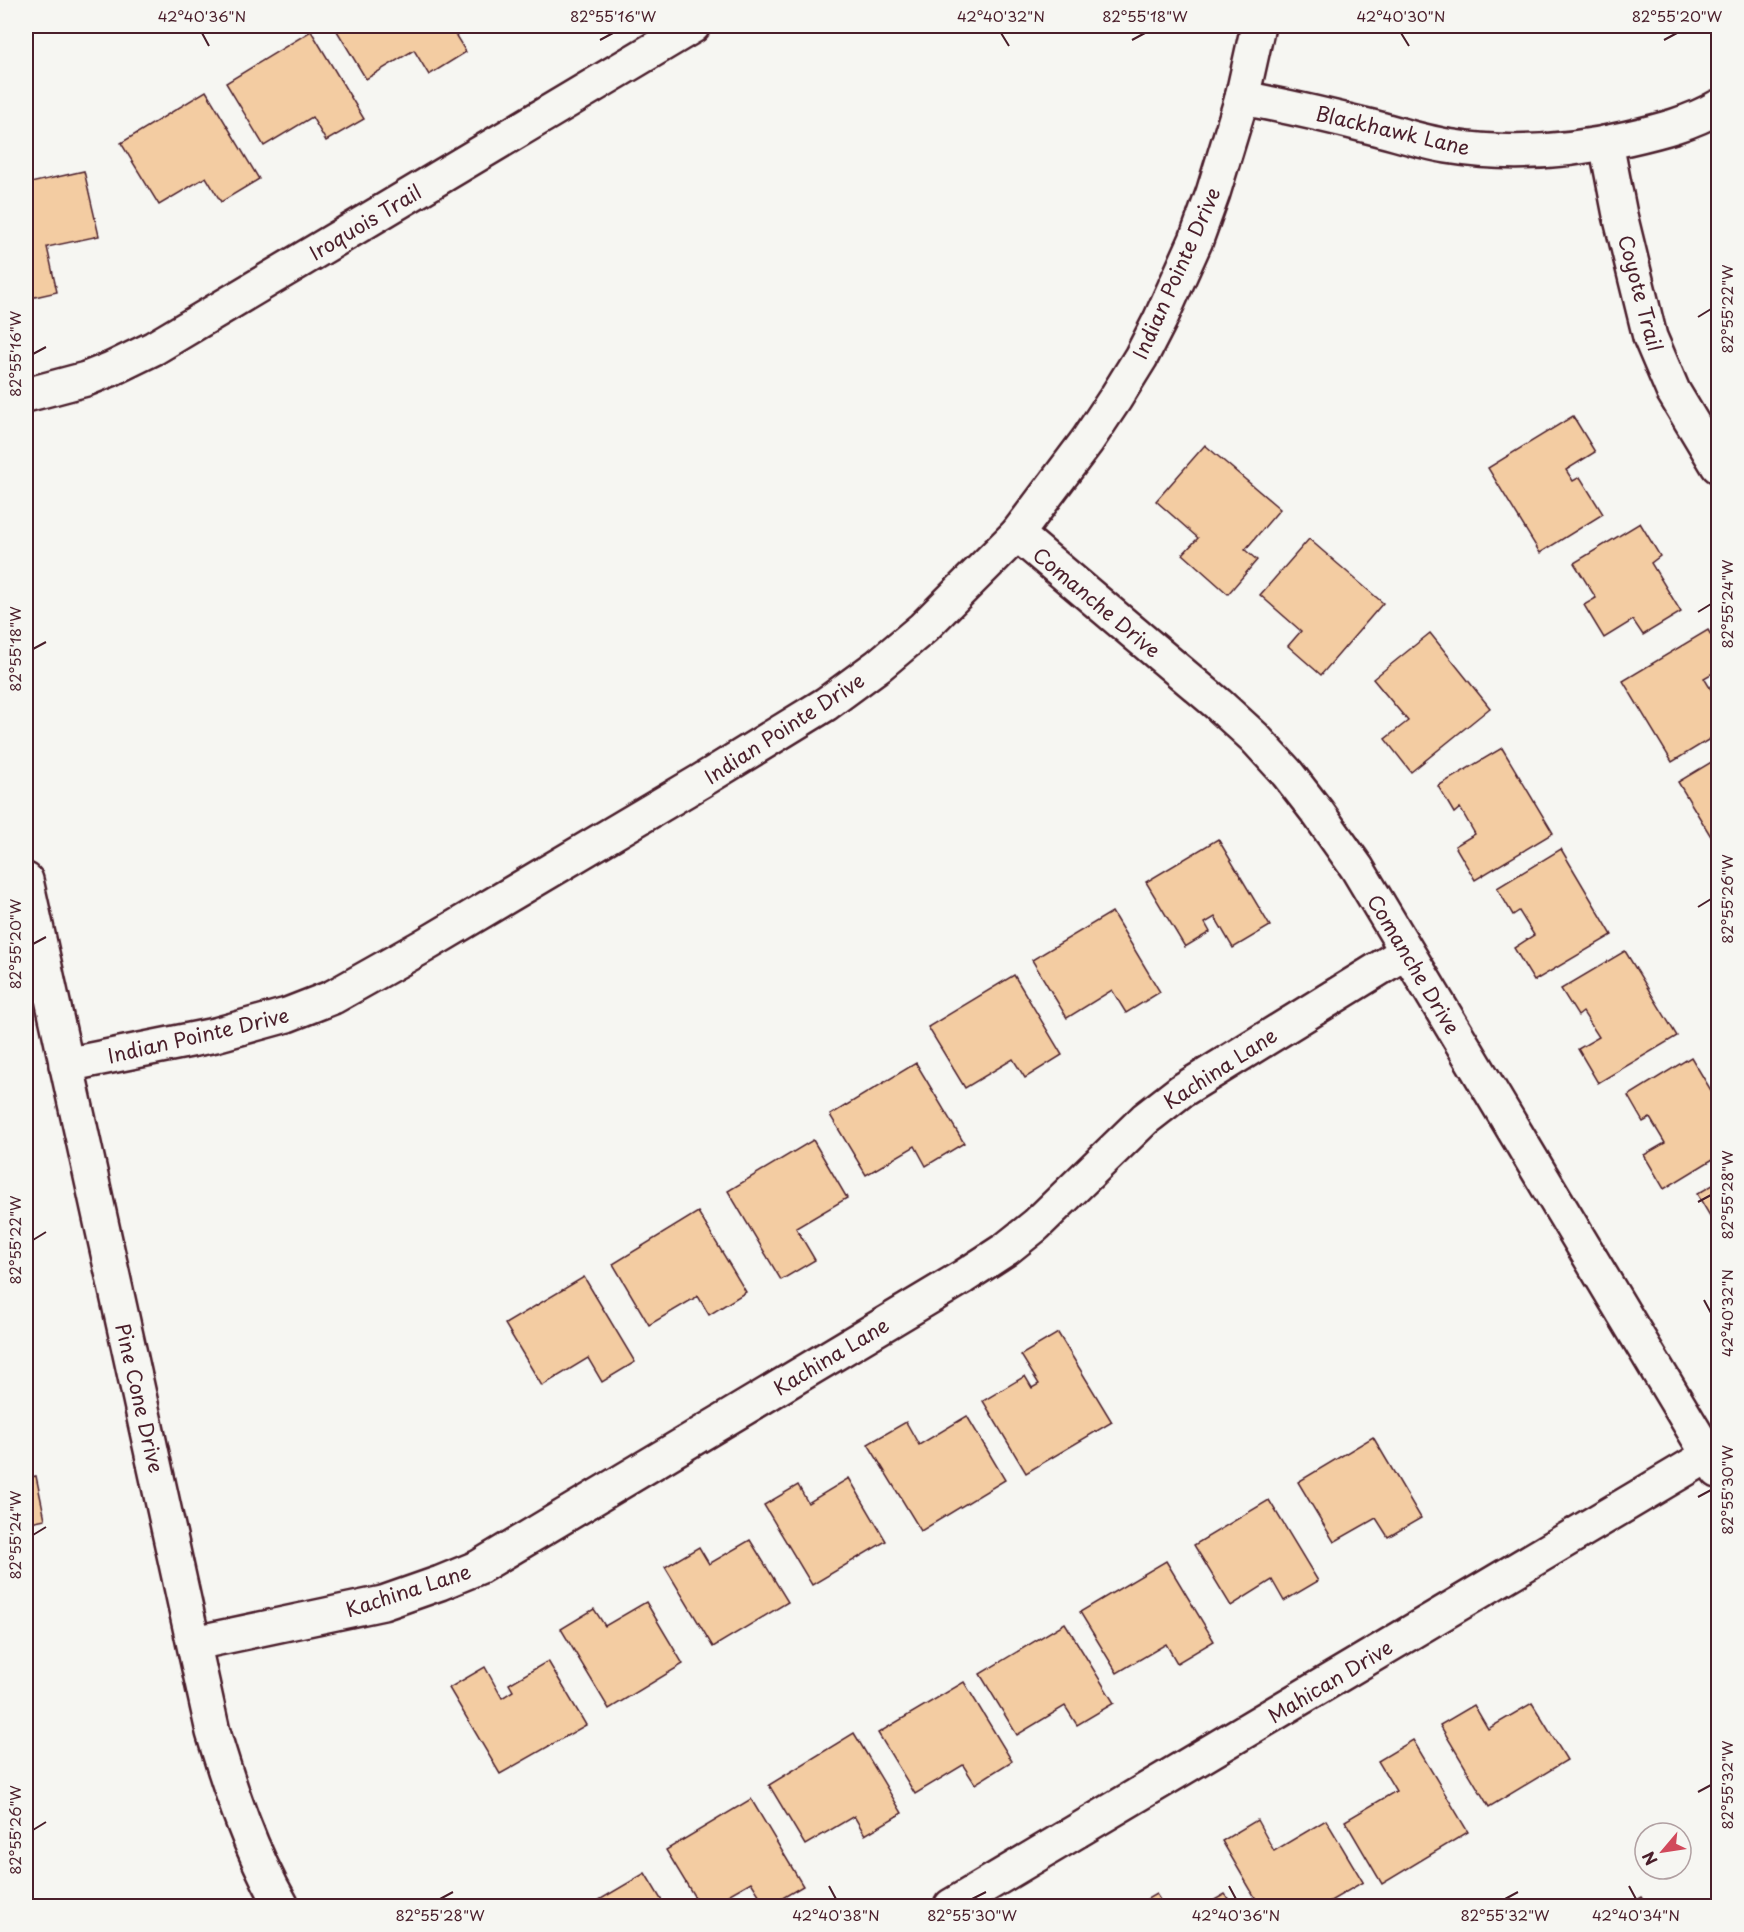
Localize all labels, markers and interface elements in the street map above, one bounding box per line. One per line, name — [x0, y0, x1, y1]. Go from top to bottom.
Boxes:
text: 42°40'36"N — [158, 4, 246, 27]
text: 82°55'16"W — [570, 4, 657, 27]
text: 42°40'32"N — [957, 4, 1045, 27]
text: 82°55'18"W — [1102, 4, 1188, 27]
text: 42°40'30"N — [1357, 4, 1445, 27]
text: 82°55'20"W — [1632, 4, 1723, 27]
street label: Blackhawk Lane — [1313, 98, 1473, 162]
street label: Iroquois Trail — [303, 177, 427, 267]
street label: Indian Pointe Drive — [1125, 182, 1227, 364]
street label: Coyote Trail — [1611, 232, 1671, 354]
text: 82°55'22"W — [1715, 264, 1738, 354]
text: 82°55'16"W — [3, 310, 26, 397]
street label: Comanche Drive — [1027, 540, 1167, 664]
text: 82°55'24"W — [1715, 559, 1738, 649]
text: 82°55'18"W — [3, 606, 26, 692]
street label: Indian Pointe Drive — [698, 665, 870, 791]
text: 82°55'26"W — [1715, 854, 1738, 944]
street label: Comanche Drive — [1360, 888, 1468, 1040]
text: 82°55'20"W — [3, 898, 26, 989]
street label: Indian Pointe Drive — [104, 1000, 292, 1070]
street label: Kachina Lane — [1157, 1020, 1283, 1116]
text: 82°55'28"W — [1715, 1150, 1738, 1240]
text: 82°55'22"W — [3, 1195, 26, 1285]
text: 42°40'32"N — [1715, 1269, 1738, 1357]
street label: Kachina Lane — [767, 1310, 895, 1402]
street label: Pine Cone Drive — [108, 1320, 172, 1476]
text: 82°55'30"W — [1715, 1445, 1738, 1535]
text: 82°55'24"W — [3, 1490, 26, 1580]
street label: Kachina Lane — [341, 1556, 475, 1624]
street label: Mahican Drive — [1262, 1632, 1398, 1730]
text: 82°55'32"W — [1715, 1740, 1738, 1830]
text: 82°55'26"W — [3, 1785, 26, 1875]
north arrow — [1633, 1821, 1693, 1881]
text: N — [1635, 1847, 1663, 1870]
text: 82°55'28"W — [395, 1903, 485, 1926]
text: 42°40'38"N — [792, 1903, 880, 1926]
text: 82°55'30"W — [927, 1903, 1017, 1926]
text: 42°40'36"N — [1192, 1903, 1280, 1926]
text: 82°55'32"W — [1461, 1903, 1550, 1926]
text: 42°40'34"N — [1592, 1903, 1680, 1926]

